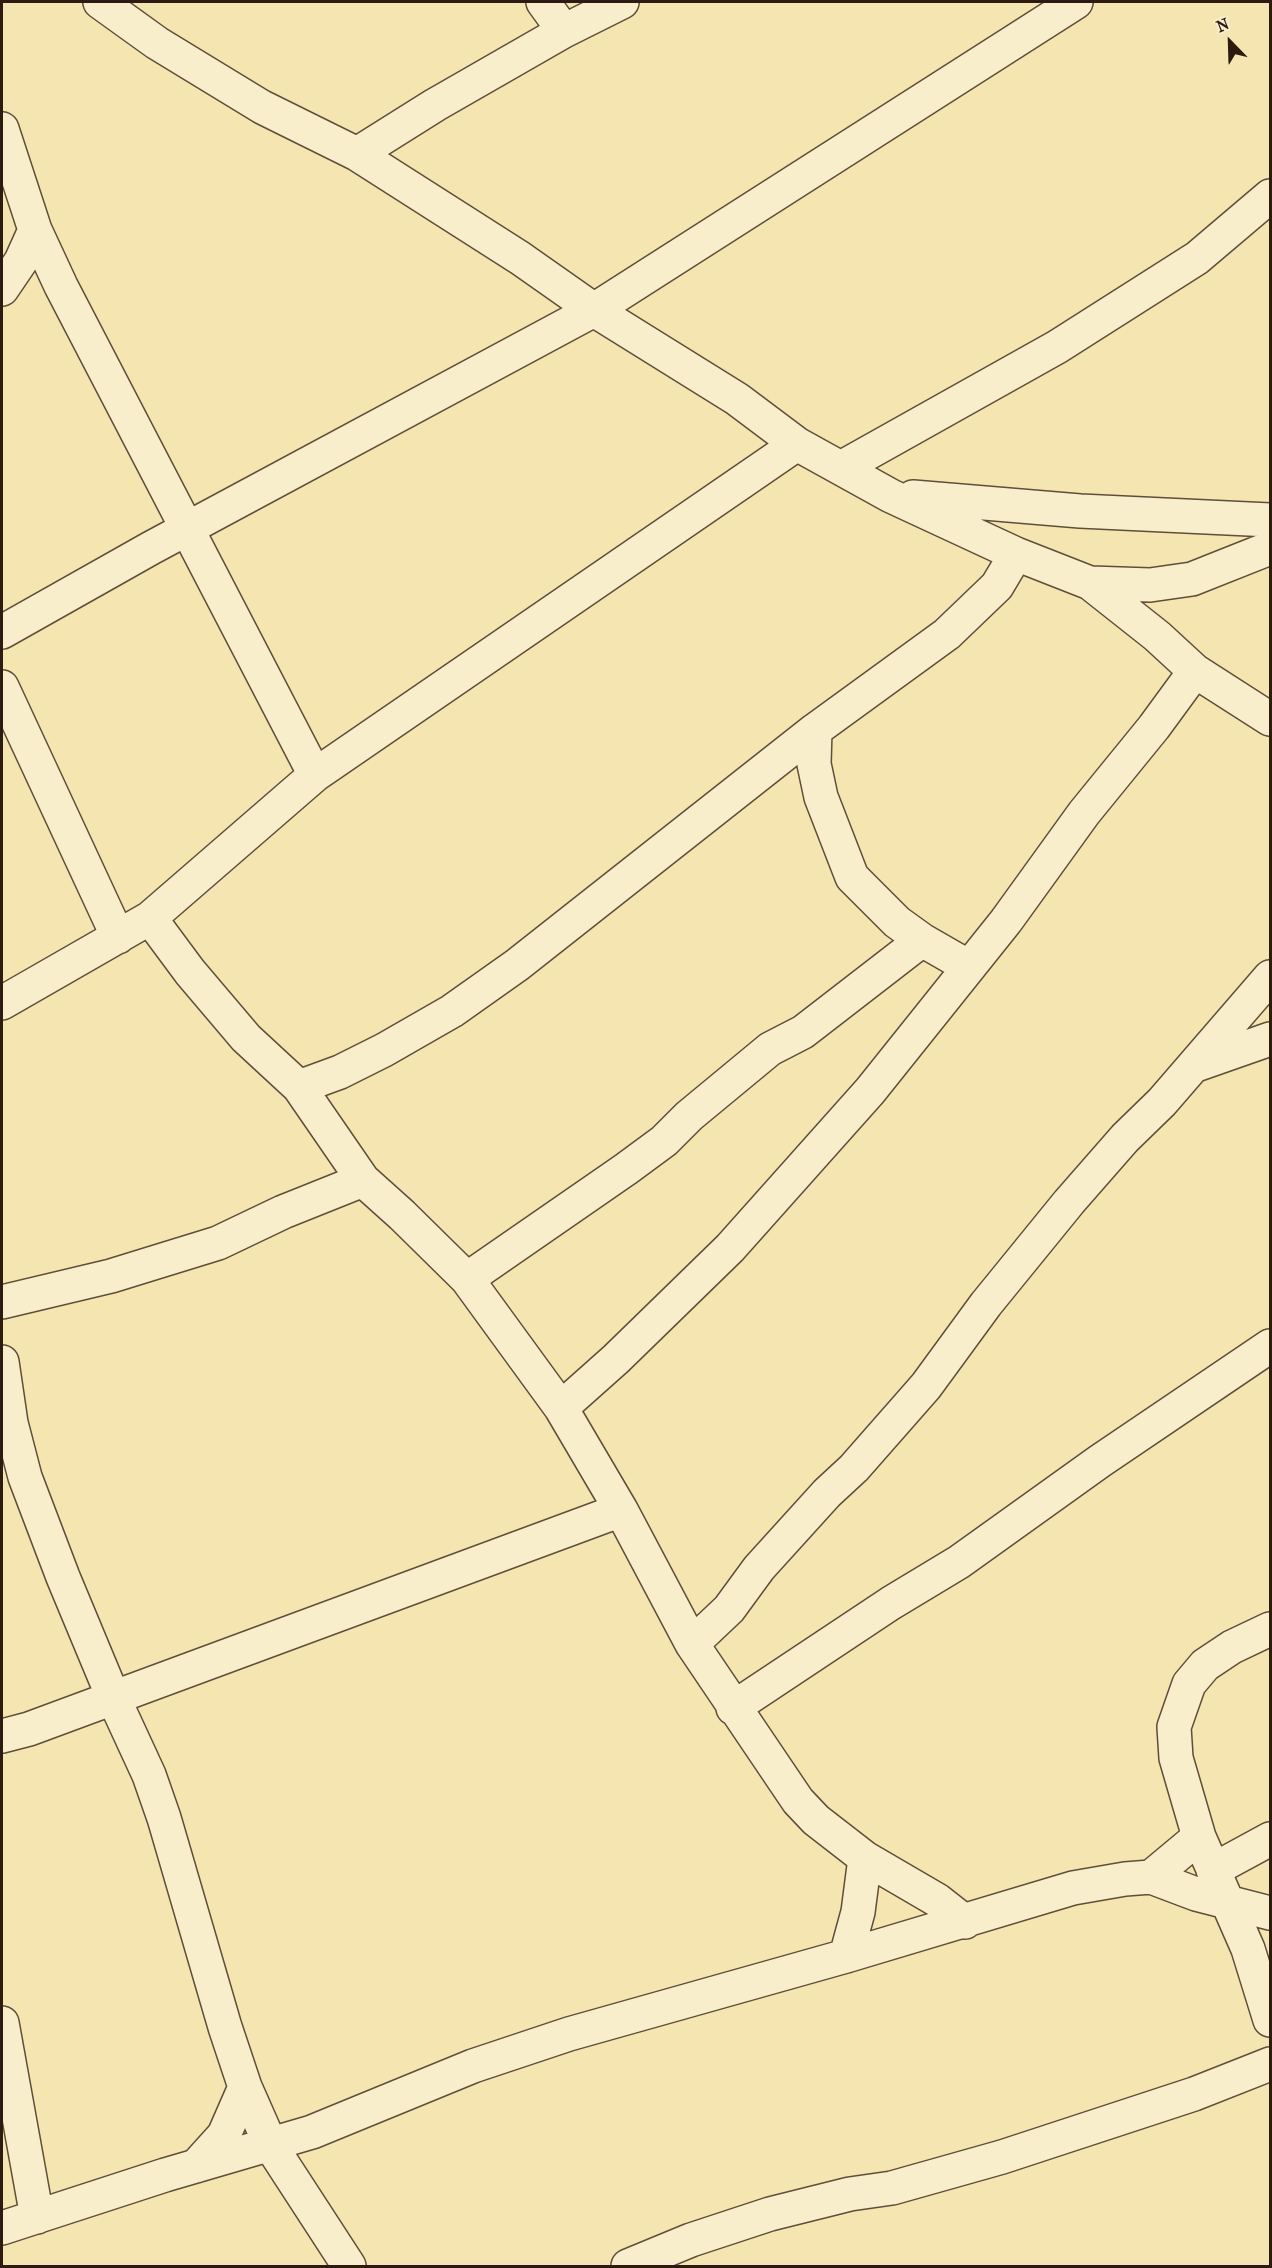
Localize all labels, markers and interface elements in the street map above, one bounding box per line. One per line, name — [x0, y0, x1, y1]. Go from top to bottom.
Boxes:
north arrow — [1200, 12, 1260, 72]
text: N — [1213, 14, 1232, 36]

